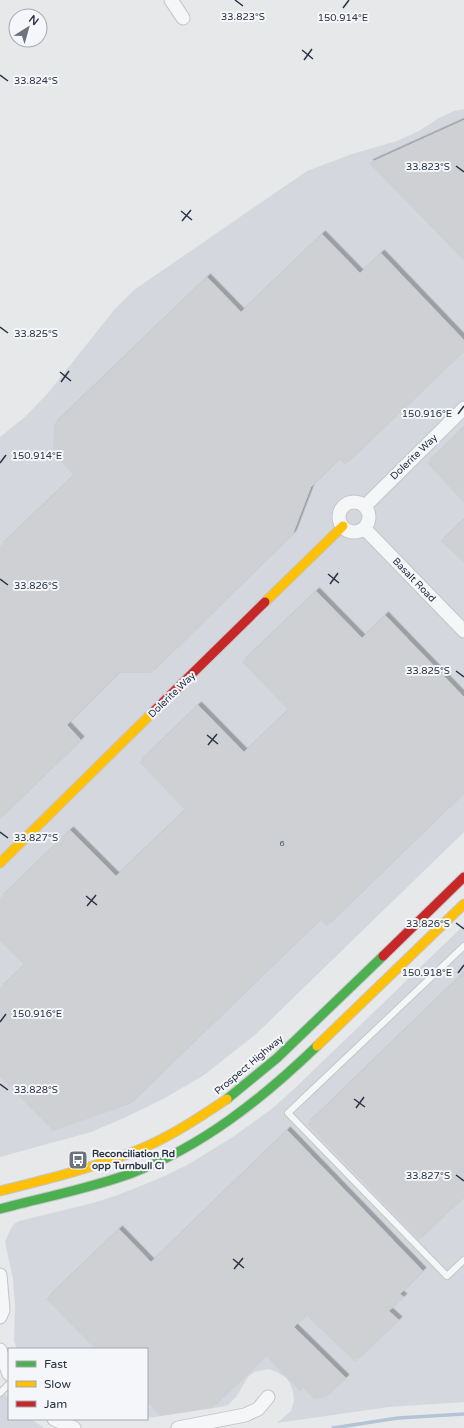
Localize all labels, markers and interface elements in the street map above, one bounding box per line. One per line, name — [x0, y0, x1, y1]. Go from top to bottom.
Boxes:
north arrow — [8, 8, 48, 48]
text: 33.823°S — [221, 11, 265, 23]
text: 150.914°E — [318, 12, 368, 24]
text: N — [26, 13, 41, 28]
text: 33.824°S — [14, 75, 58, 87]
text: 33.823°S — [406, 161, 450, 173]
text: 33.825°S — [14, 328, 58, 340]
text: 150.916°E — [402, 408, 452, 420]
street label: Dolerite Way — [388, 431, 440, 482]
text: 150.914°E — [12, 450, 62, 462]
street label: Basalt Road — [390, 555, 438, 605]
text: 33.826°S — [14, 580, 58, 592]
text: 33.825°S — [406, 665, 450, 677]
street label: Dolerite Way — [146, 669, 198, 720]
text: 33.827°S — [14, 832, 58, 844]
house number: 6 — [279, 839, 285, 848]
text: 33.826°S — [406, 918, 450, 930]
text: 150.918°E — [402, 967, 452, 979]
text: 150.916°E — [12, 1008, 62, 1020]
street label: Prospect Highway — [212, 1032, 286, 1097]
text: 33.828°S — [14, 1084, 58, 1096]
place label: Reconciliation Rd opp Turnbull Cl — [92, 1148, 175, 1172]
bus stop icon: Reconciliation Rd opp Turnbull Cl — [67, 1149, 89, 1171]
text: 33.827°S — [406, 1170, 450, 1182]
legend — [8, 1348, 148, 1420]
text: Fast — [44, 1357, 68, 1371]
text: Slow — [44, 1377, 71, 1391]
text: Jam — [44, 1397, 67, 1411]

